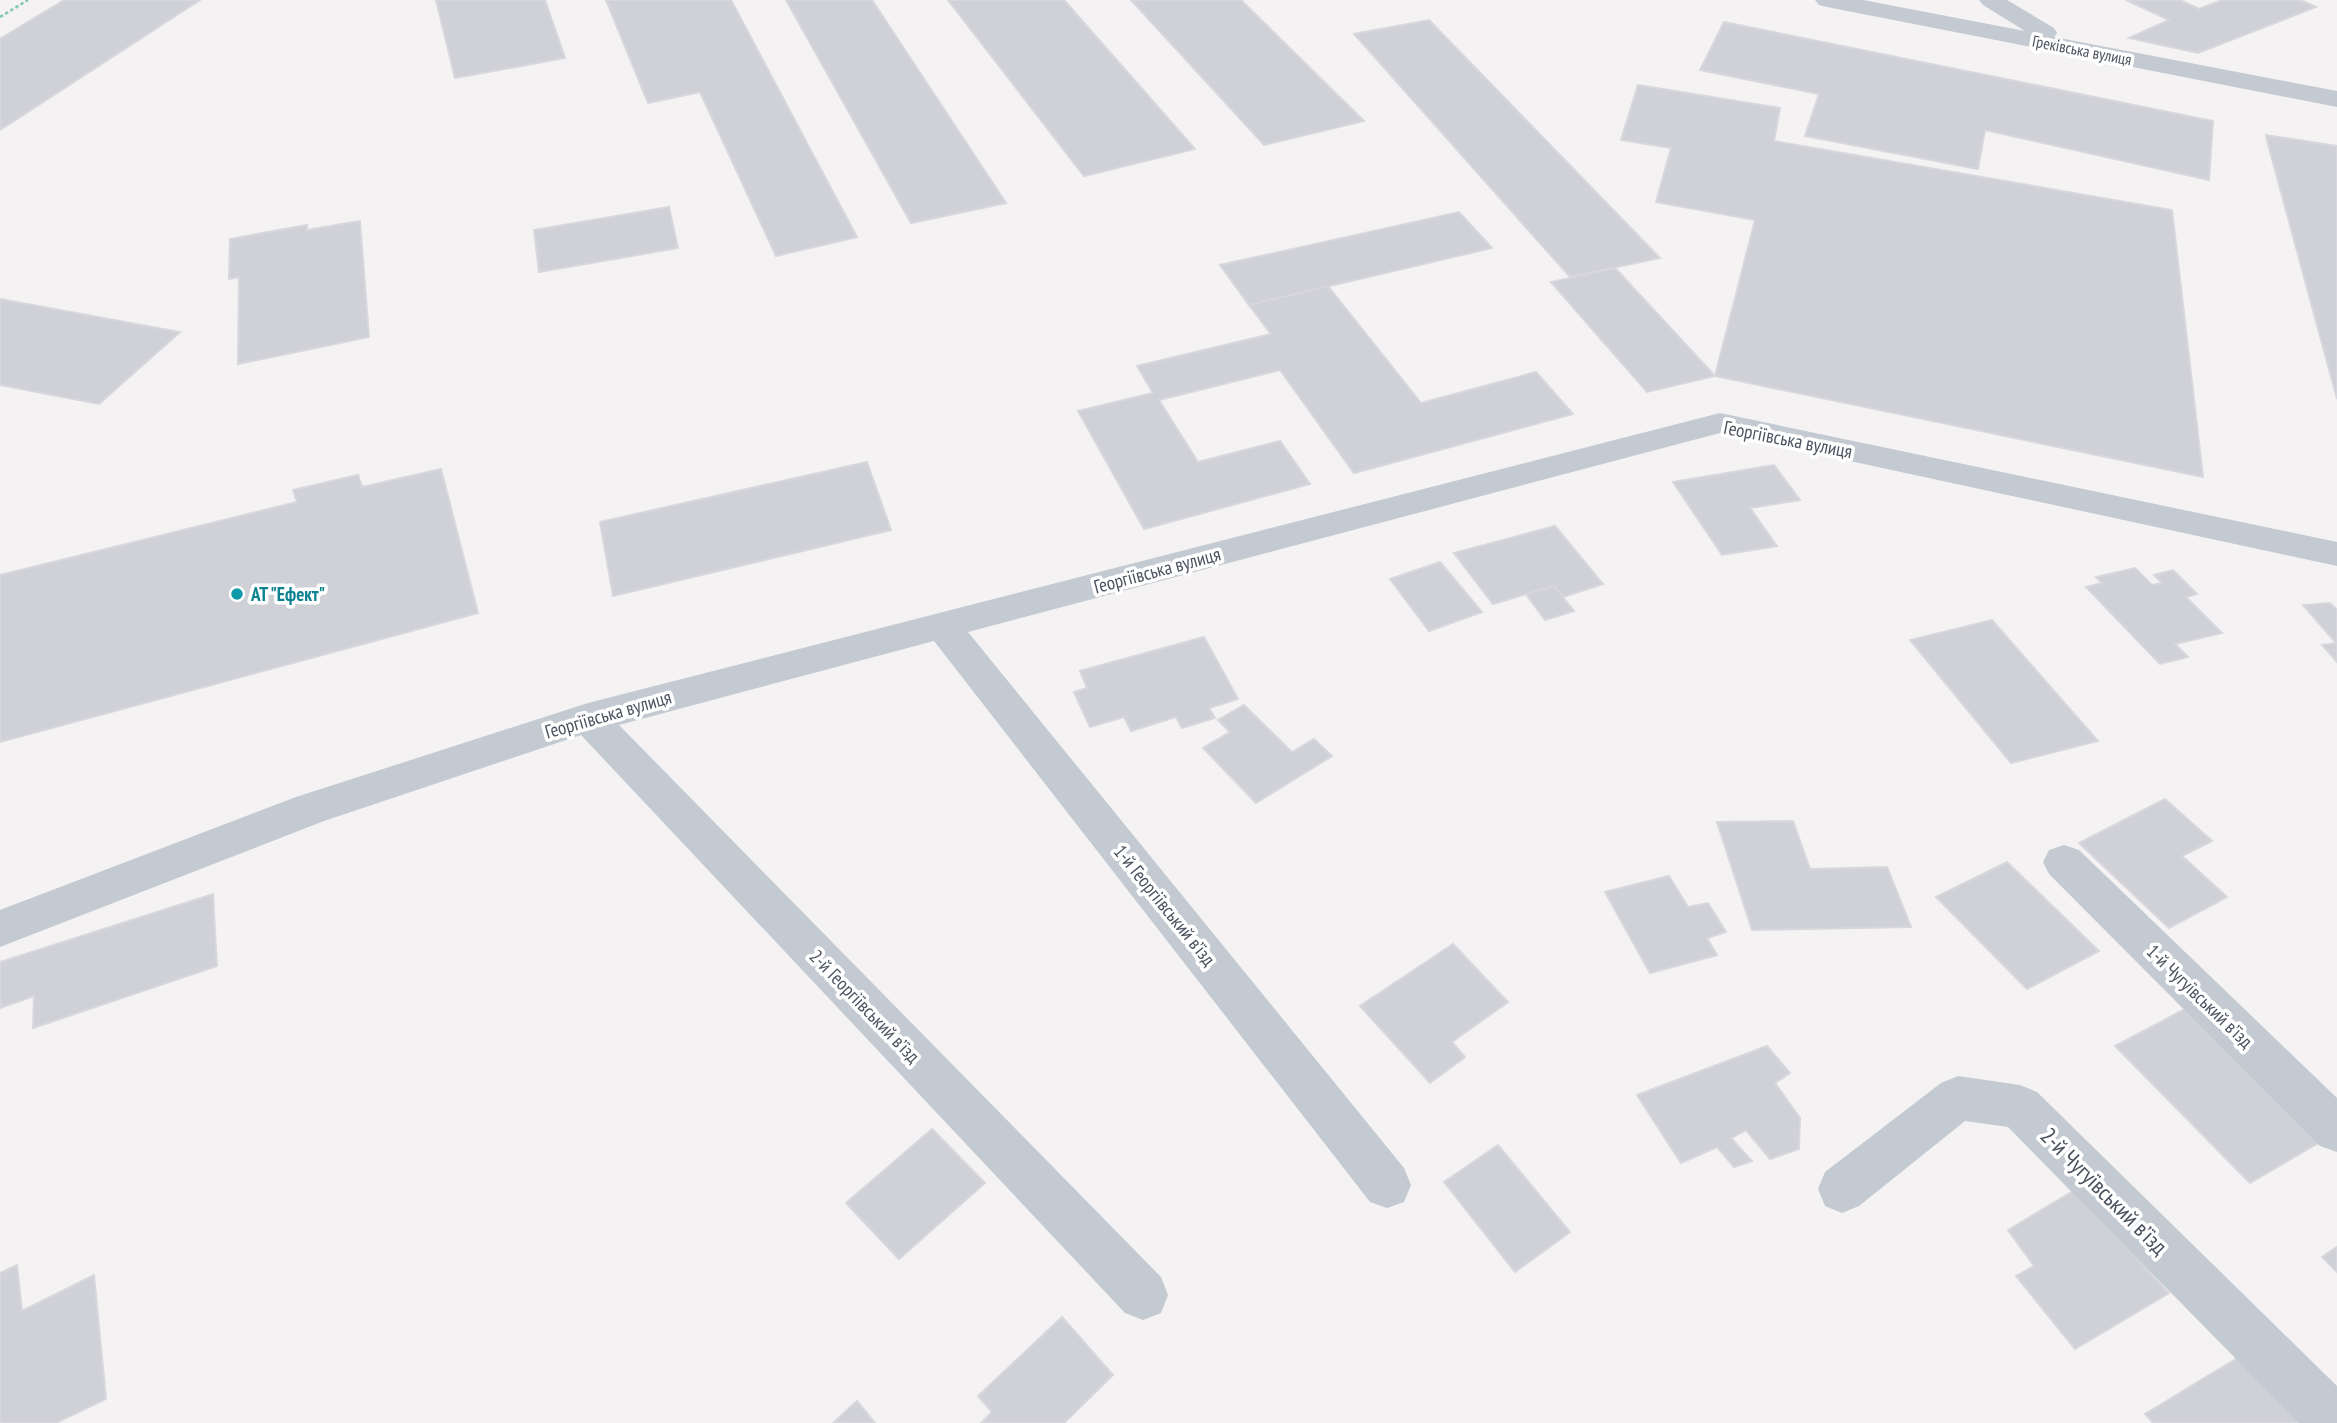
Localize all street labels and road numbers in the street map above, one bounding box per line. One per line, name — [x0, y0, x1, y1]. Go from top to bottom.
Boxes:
street label: Греківська вулиця — [2031, 31, 2133, 69]
street label: Георгіївська вулиця — [1722, 415, 1854, 463]
street label: Георгіївська вулиця — [1091, 542, 1223, 598]
street label: Георгіївська вулиця — [542, 685, 674, 743]
street label: 1-й Георгіївський в’їзд — [1109, 840, 1222, 971]
street label: 1-й Чугуївський в’їзд — [2142, 939, 2259, 1053]
street label: 2-й Георгіївський в’їзд — [805, 944, 926, 1068]
street label: 2-й Чугуївський в’їзд — [2035, 1121, 2174, 1260]

